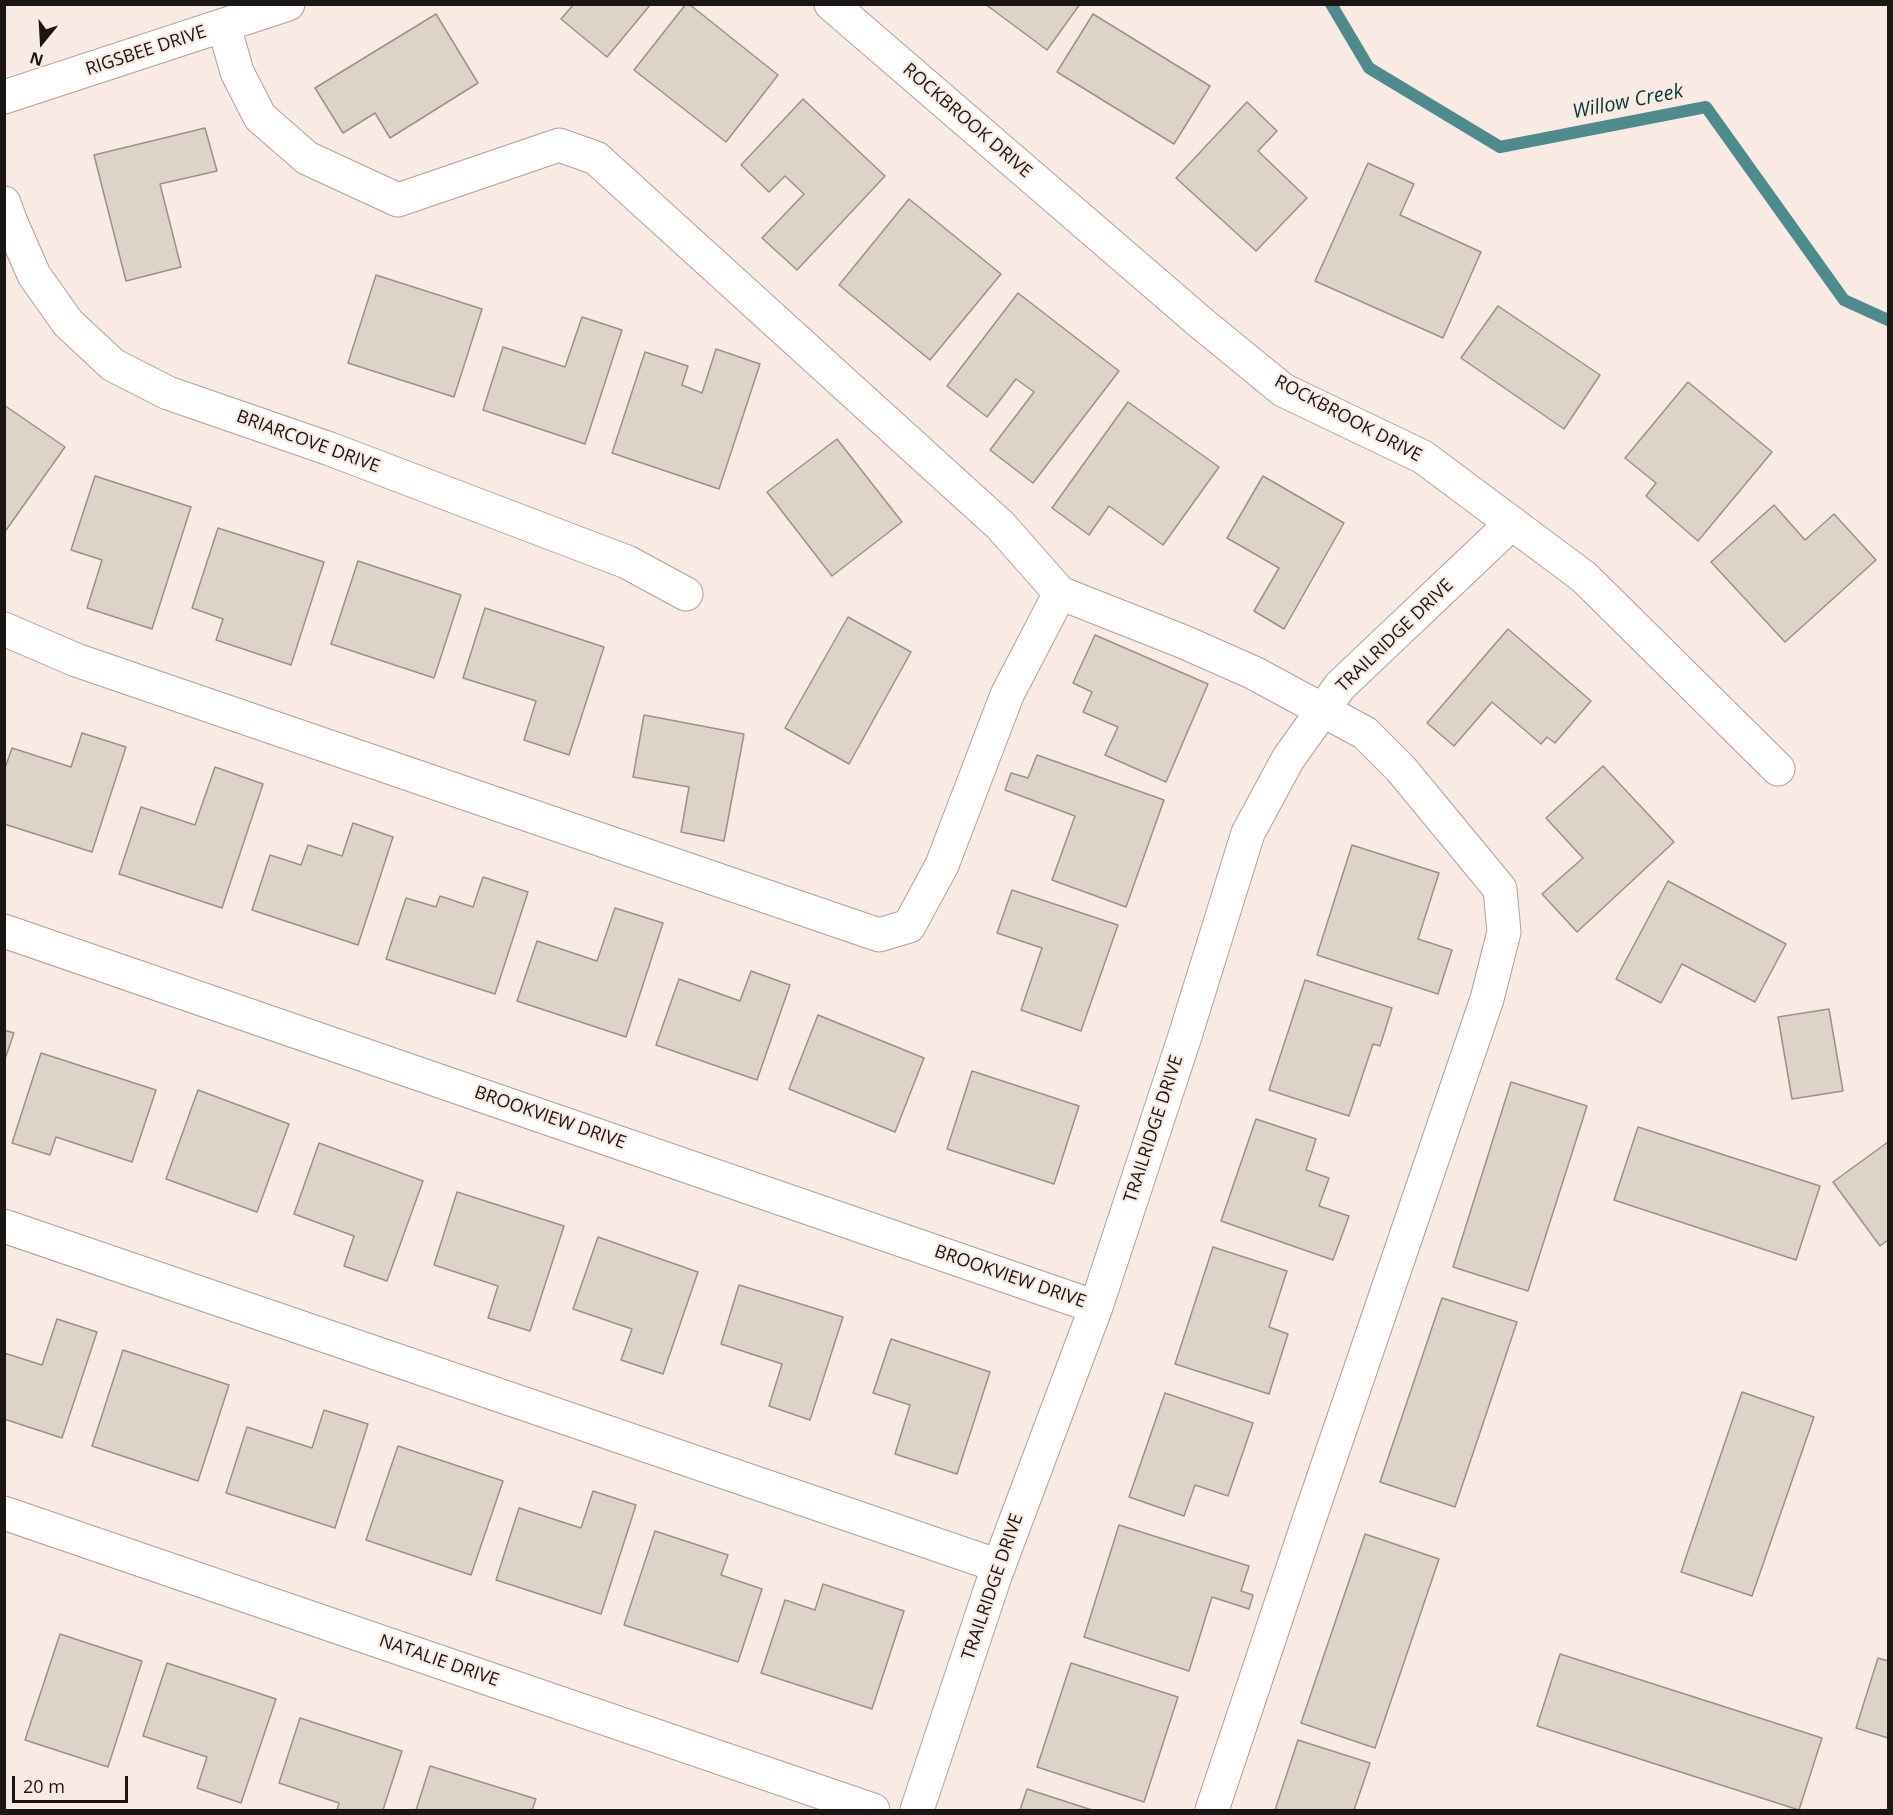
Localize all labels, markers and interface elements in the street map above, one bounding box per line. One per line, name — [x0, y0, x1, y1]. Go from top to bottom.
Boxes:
north arrow — [12, 12, 72, 72]
street label: RIGSBEE DRIVE — [83, 21, 209, 81]
text: N — [27, 47, 46, 72]
street label: ROCKBROOK DRIVE — [898, 59, 1036, 183]
water label: Willow Creek — [1571, 80, 1685, 124]
street label: ROCKBROOK DRIVE — [1271, 371, 1425, 467]
street label: BRIARCOVE DRIVE — [233, 406, 383, 478]
street label: TRAILRIDGE DRIVE — [1332, 575, 1458, 697]
street label: TRAILRIDGE DRIVE — [1120, 1053, 1188, 1205]
street label: BROOKVIEW DRIVE — [471, 1082, 629, 1154]
street label: BROOKVIEW DRIVE — [931, 1241, 1089, 1313]
street label: TRAILRIDGE DRIVE — [958, 1511, 1028, 1663]
street label: NATALIE DRIVE — [376, 1630, 502, 1692]
scale bar — [15, 1764, 130, 1802]
text: 20 m — [23, 1774, 65, 1798]

